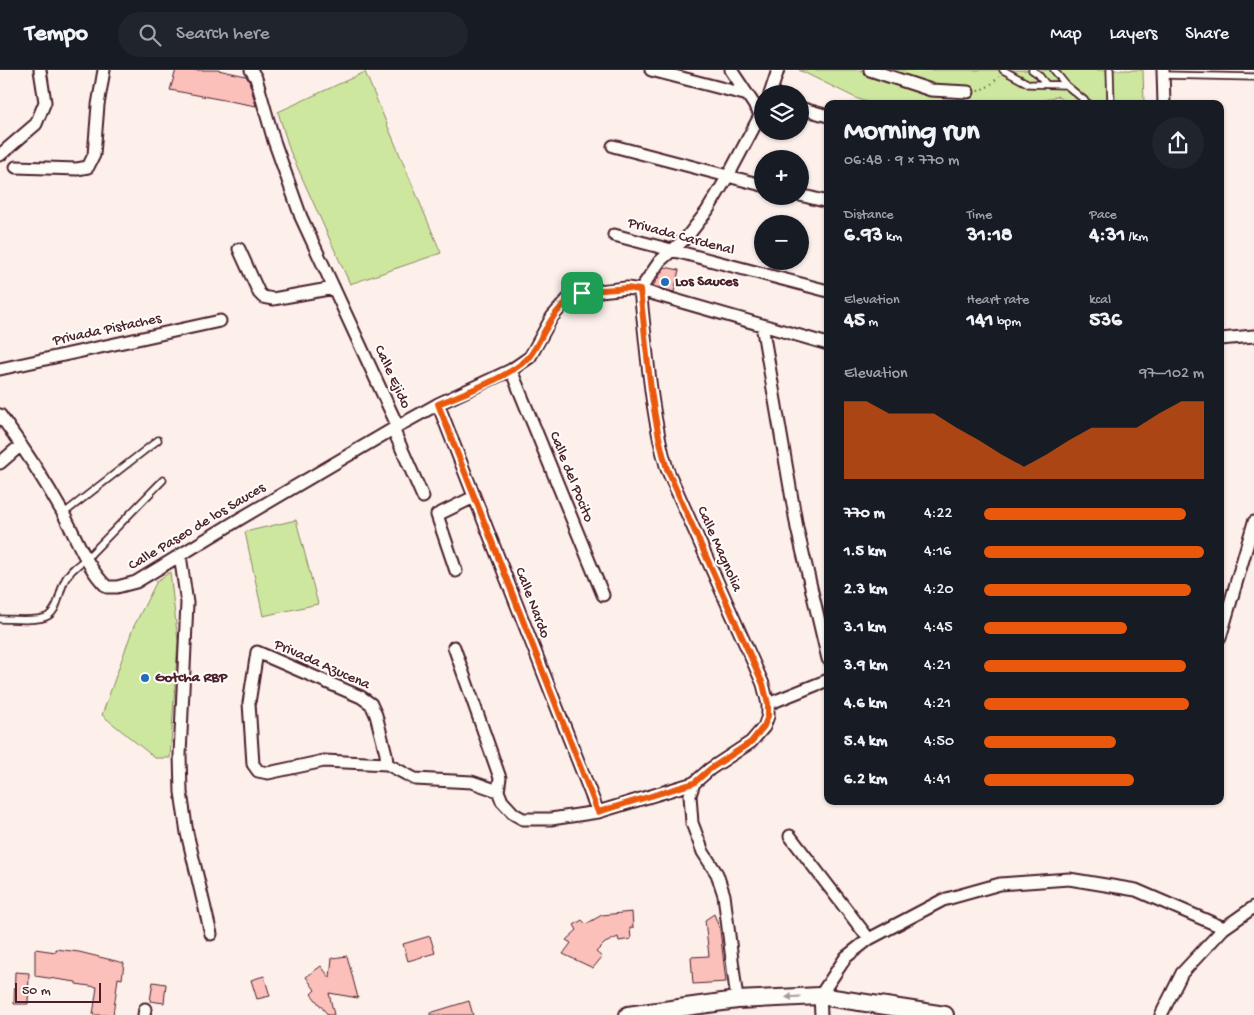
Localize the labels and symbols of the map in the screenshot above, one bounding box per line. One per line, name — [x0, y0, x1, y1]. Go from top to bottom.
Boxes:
street label: Privada Cardenal — [625, 214, 736, 260]
pin — [561, 272, 603, 314]
place label: Los Sauces — [675, 273, 740, 291]
marker: Los Sauces — [659, 276, 671, 288]
street label: Privada Pistaches — [50, 310, 163, 350]
street label: Calle Ejido — [369, 342, 415, 412]
street label: Calle del Pocito — [545, 429, 597, 525]
street label: Calle Paseo de los Sauces — [125, 479, 269, 575]
street label: Calle Magnolia — [692, 504, 746, 595]
street label: Calle Nardo — [510, 565, 554, 641]
street label: Privada Azucena — [270, 635, 373, 694]
place label: Gotcha RBP — [155, 669, 228, 687]
marker: Gotcha RBP — [139, 672, 151, 684]
scale bar — [15, 980, 101, 1003]
one-way arrow — [785, 994, 801, 1002]

